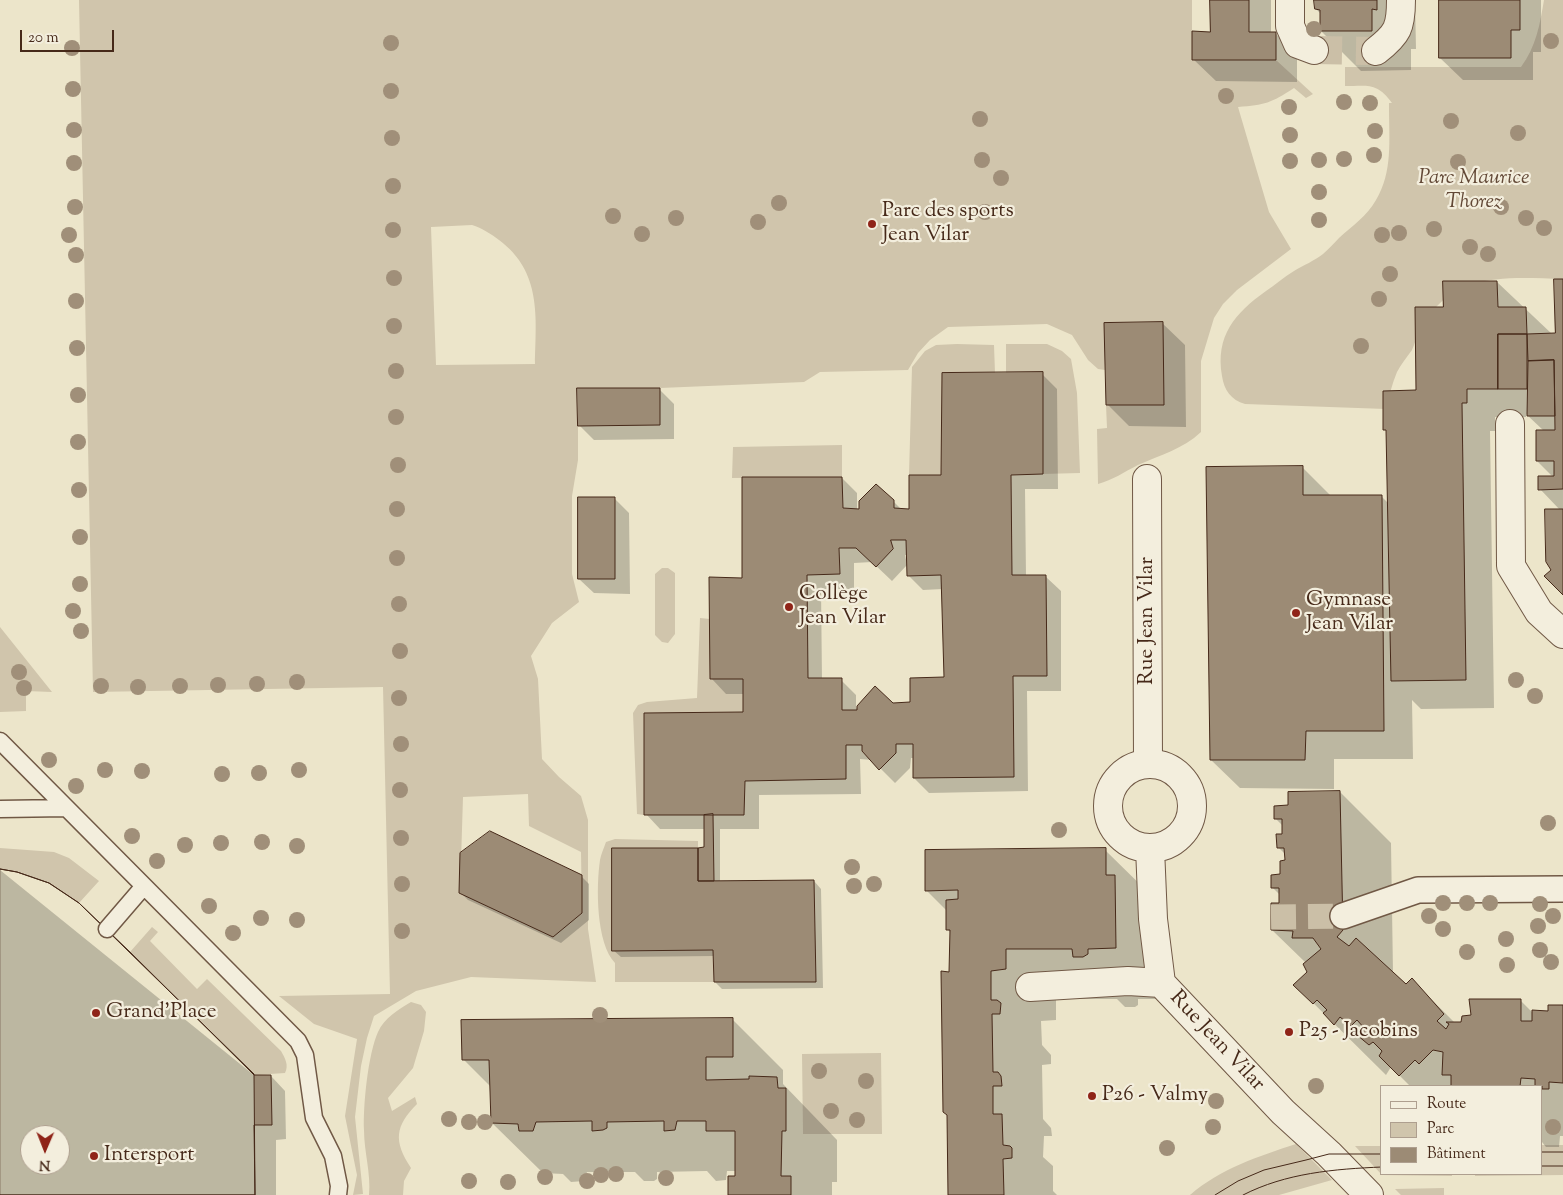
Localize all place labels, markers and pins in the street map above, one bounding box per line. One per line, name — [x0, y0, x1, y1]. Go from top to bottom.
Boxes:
place label: Parc des sports Jean Vilar — [882, 199, 1014, 249]
marker: Parc des sports Jean Vilar — [866, 218, 878, 230]
place label: Collège Jean Vilar — [799, 582, 886, 632]
place label: Gymnase Jean Vilar — [1306, 588, 1393, 638]
marker: Collège Jean Vilar — [783, 601, 795, 613]
marker: Gymnase Jean Vilar — [1290, 607, 1302, 619]
place label: Grand'Place — [106, 1000, 217, 1026]
marker: Grand'Place — [90, 1007, 102, 1019]
place label: P25 - Jacobins — [1299, 1019, 1418, 1045]
marker: P25 - Jacobins — [1283, 1026, 1295, 1038]
place label: P26 - Valmy — [1102, 1083, 1208, 1109]
marker: P26 - Valmy — [1086, 1090, 1098, 1102]
place label: Intersport — [104, 1143, 194, 1169]
marker: Intersport — [88, 1150, 100, 1162]

